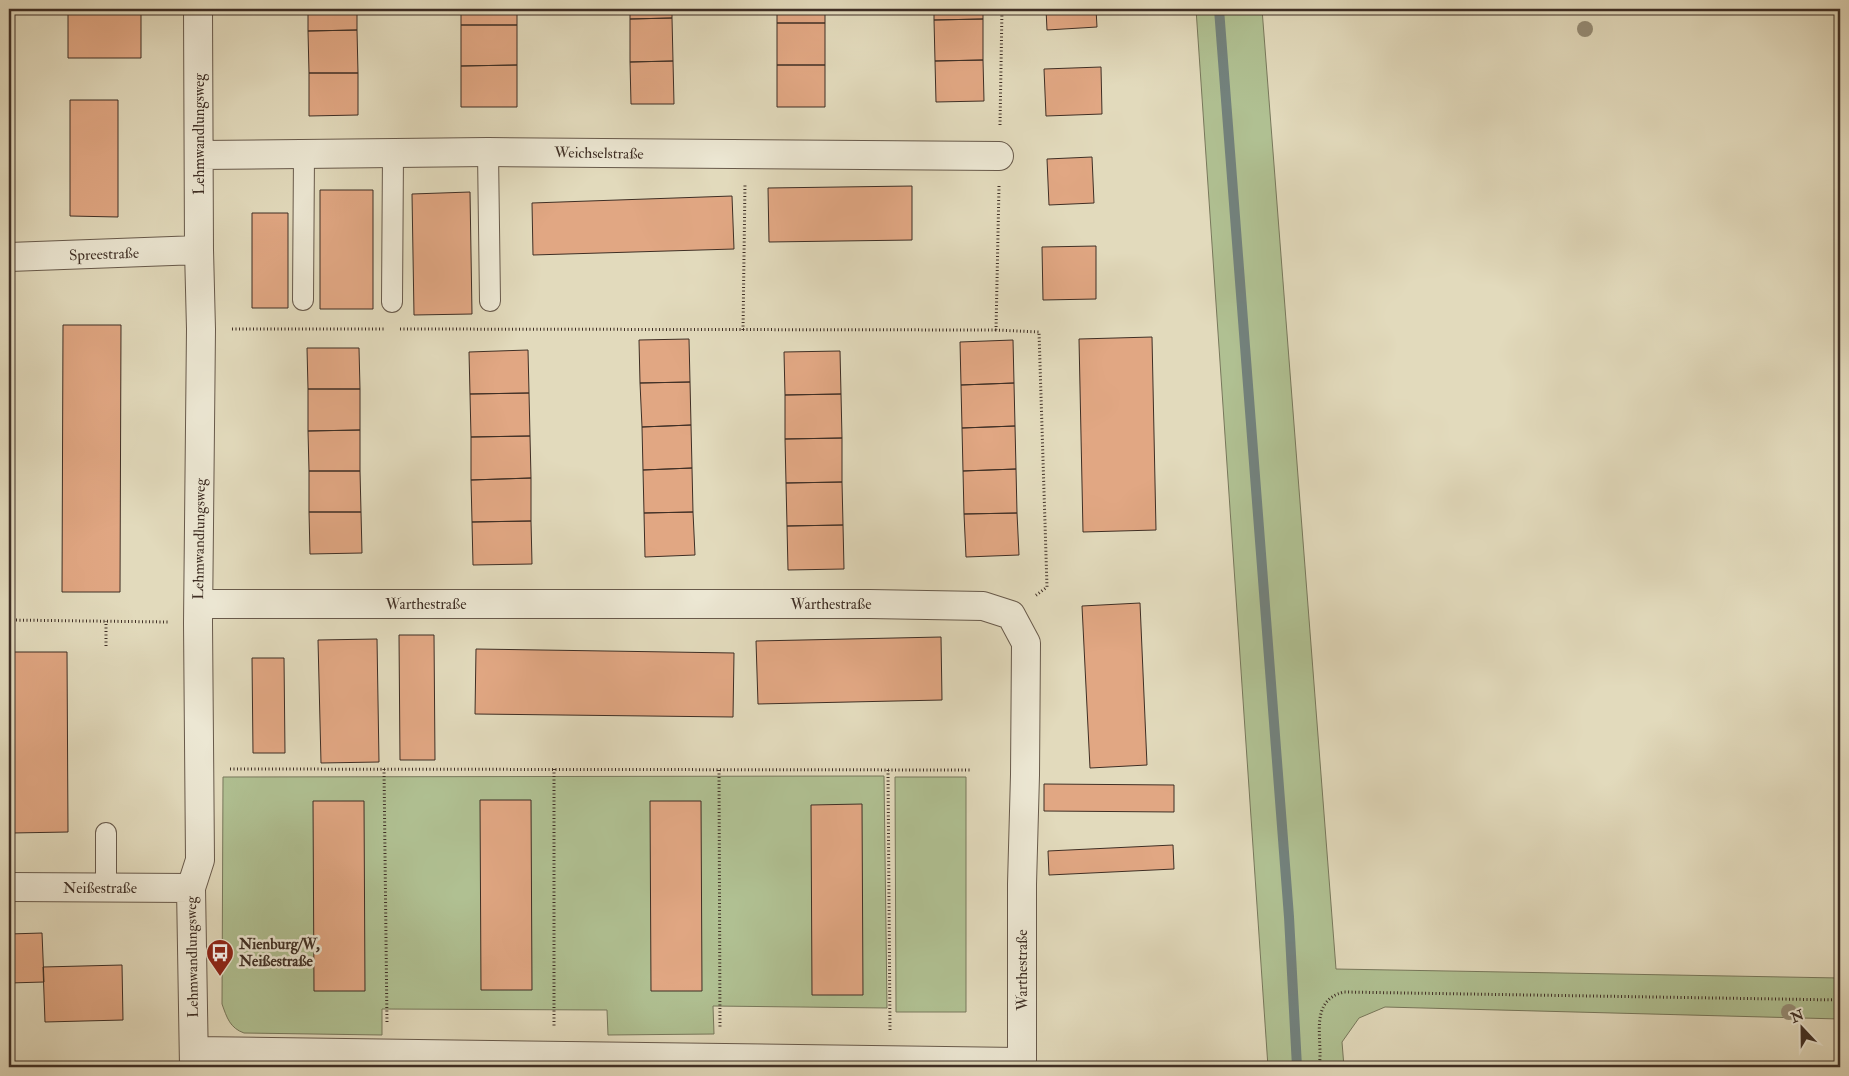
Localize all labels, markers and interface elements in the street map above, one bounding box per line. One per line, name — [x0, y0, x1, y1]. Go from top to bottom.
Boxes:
street label: Lehmwandlungsweg — [190, 73, 209, 195]
street label: Weichselstraße — [553, 143, 644, 164]
street label: Spreestraße — [69, 244, 139, 266]
street label: Lehmwandlungsweg — [189, 477, 210, 600]
street label: Warthestraße — [385, 595, 466, 614]
street label: Warthestraße — [790, 595, 871, 614]
street label: Neißestraße — [63, 879, 137, 898]
street label: Lehmwandlungsweg — [182, 895, 203, 1018]
street label: Warthestraße — [1013, 930, 1032, 1011]
place label: Nienburg/W, Neißestraße — [238, 935, 320, 971]
bus stop icon: Nienburg/W, Neißestraße — [205, 938, 235, 977]
north arrow — [1776, 1004, 1826, 1054]
text: N — [1787, 1006, 1807, 1027]

